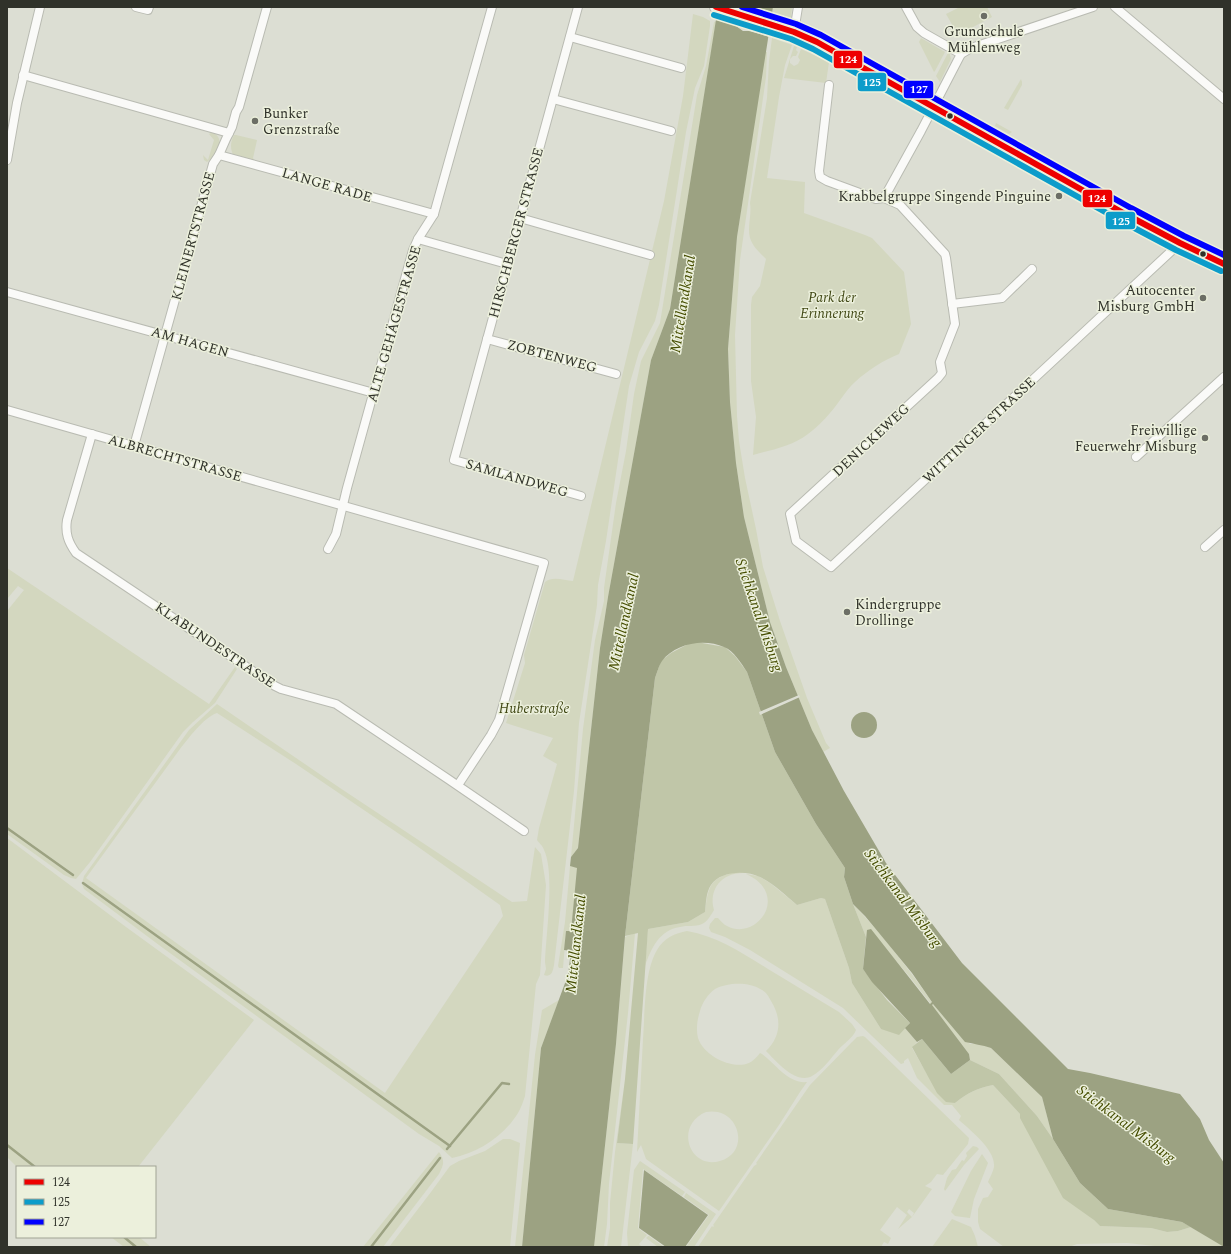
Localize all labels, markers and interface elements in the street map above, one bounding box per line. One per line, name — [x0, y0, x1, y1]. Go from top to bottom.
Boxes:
marker: Grundschule Mühlenweg — [979, 11, 989, 21]
place label: Grundschule Mühlenweg — [944, 21, 1024, 58]
line badge: 124 — [833, 50, 863, 69]
text: 124 — [839, 51, 858, 68]
line badge: 125 — [857, 72, 887, 92]
text: 125 — [863, 74, 881, 91]
line badge: 127 — [903, 80, 934, 99]
text: 127 — [910, 81, 928, 98]
place label: Bunker Grenzstraße — [263, 103, 340, 140]
unlabelled marker — [945, 111, 955, 121]
marker: Bunker Grenzstraße — [250, 116, 260, 126]
street label: HIRSCHBERGER STRASSE — [483, 145, 549, 321]
street label: LANGE RADE — [279, 162, 375, 208]
street label: KLEINERTSTRASSE — [166, 169, 220, 303]
place label: Krabbelgruppe Singende Pinguine — [838, 186, 1051, 207]
line badge: 124 — [1082, 189, 1113, 208]
text: 124 — [1088, 190, 1107, 207]
marker: Krabbelgruppe Singende Pinguine — [1054, 191, 1064, 201]
line badge: 125 — [1105, 211, 1136, 230]
text: 125 — [1112, 213, 1130, 230]
street label: ALTE GEHÄGESTRASSE — [362, 243, 426, 405]
unlabelled marker — [1198, 249, 1208, 259]
water label: Mittellandkanal — [664, 253, 702, 355]
place label: Autocenter Misburg GmbH — [1097, 280, 1195, 317]
park label: Park der Erinnerung — [800, 287, 865, 324]
marker: Autocenter Misburg GmbH — [1198, 293, 1208, 303]
street label: AM HAGEN — [149, 321, 231, 363]
street label: ZOBTENWEG — [505, 334, 600, 378]
street label: WITTINGER STRASSE — [918, 372, 1040, 488]
street label: DENICKEWEG — [827, 398, 915, 482]
place label: Freiwillige Feuerwehr Misburg — [1075, 420, 1197, 457]
street label: ALBRECHTSTRASSE — [106, 429, 244, 487]
marker: Freiwillige Feuerwehr Misburg — [1200, 433, 1210, 443]
street label: SAMLANDWEG — [463, 453, 571, 503]
water label: Stichkanal Misburg — [729, 555, 790, 676]
water label: Mittellandkanal — [602, 571, 646, 673]
place label: Kindergruppe Drollinge — [855, 594, 941, 631]
street label: KLABUNDESTRASSE — [151, 597, 279, 693]
marker: Kindergruppe Drollinge — [842, 607, 852, 617]
park label: Huberstraße — [499, 698, 569, 719]
water label: Stichkanal Misburg — [858, 844, 949, 953]
water label: Mittellandkanal — [559, 893, 593, 994]
water label: Stichkanal Misburg — [1072, 1079, 1181, 1170]
legend — [16, 1166, 156, 1238]
text: 124 — [52, 1173, 70, 1192]
text: 125 — [52, 1193, 70, 1212]
text: 127 — [52, 1213, 70, 1232]

